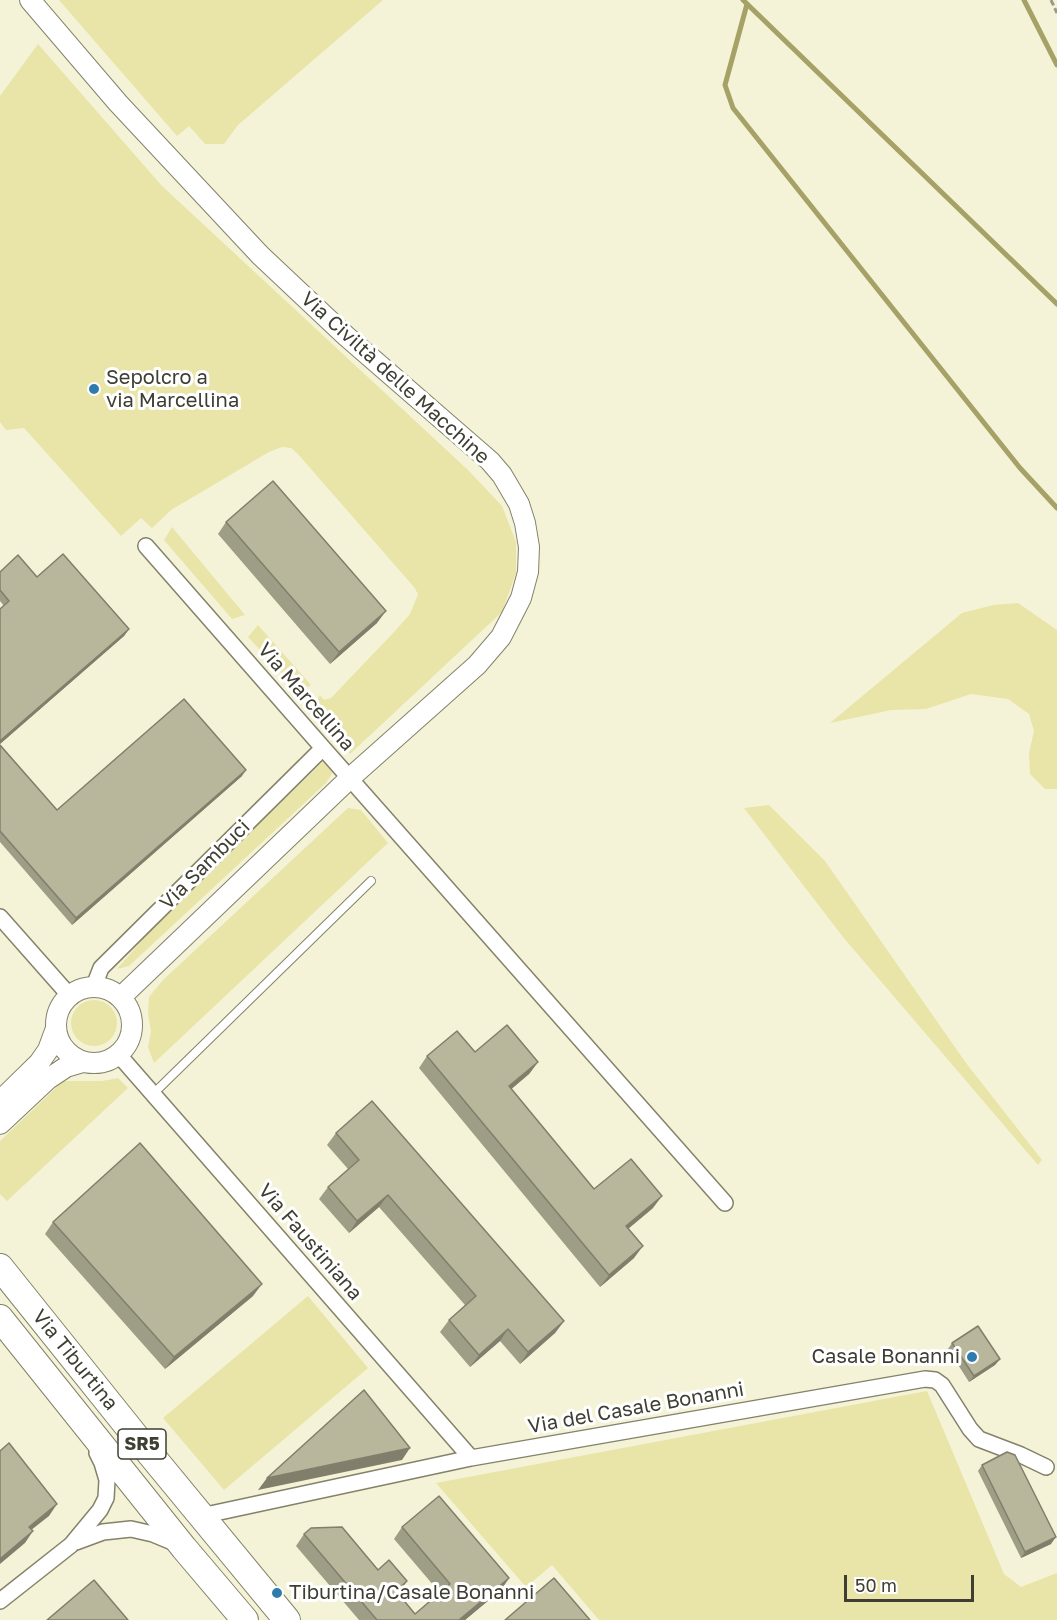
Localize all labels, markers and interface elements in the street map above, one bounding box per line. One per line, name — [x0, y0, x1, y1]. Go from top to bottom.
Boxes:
street label: Via Civiltà delle Macchine — [296, 287, 494, 469]
place label: Sepolcro a via Marcellina — [106, 366, 239, 413]
marker: Sepolcro a via Marcellina — [87, 382, 101, 396]
street label: Via Marcellina — [253, 638, 359, 756]
street label: Via Sambuci — [155, 815, 255, 915]
street label: Via Faustiniana — [253, 1179, 367, 1305]
street label: Via Tiburtina — [27, 1305, 123, 1415]
place label: Casale Bonanni — [811, 1345, 960, 1369]
marker: Casale Bonanni — [965, 1350, 979, 1364]
street label: Via del Casale Bonanni — [526, 1377, 746, 1439]
road number: SR5 — [118, 1429, 166, 1459]
scale bar — [847, 1563, 978, 1601]
text: 50 m — [855, 1574, 897, 1596]
place label: Tiburtina/Casale Bonanni — [289, 1581, 534, 1605]
marker: Tiburtina/Casale Bonanni — [270, 1586, 284, 1600]

